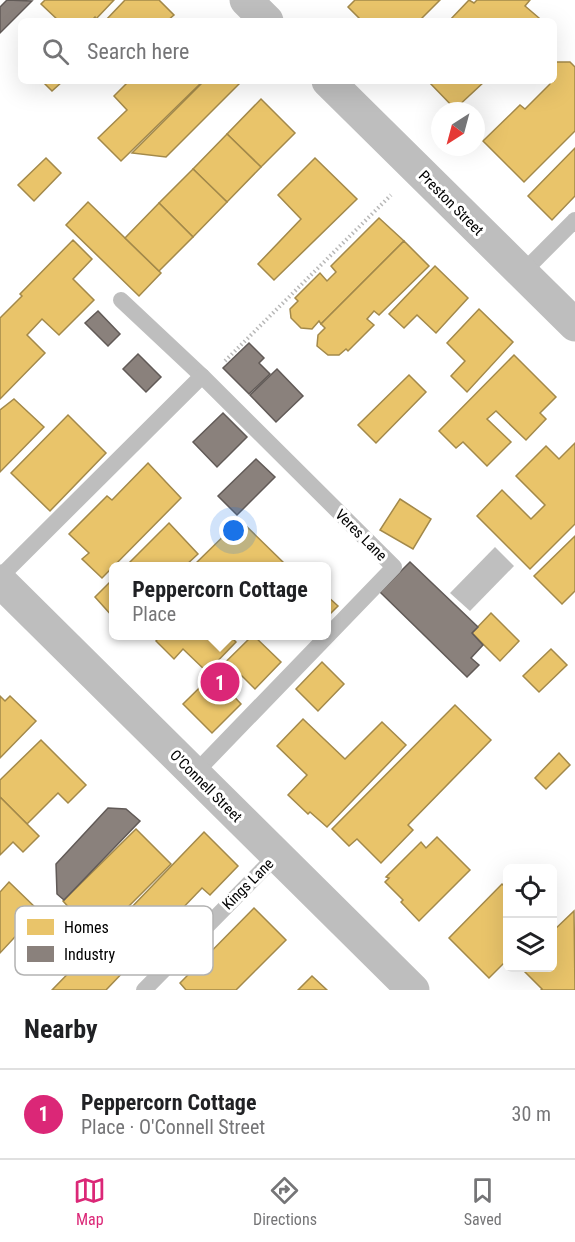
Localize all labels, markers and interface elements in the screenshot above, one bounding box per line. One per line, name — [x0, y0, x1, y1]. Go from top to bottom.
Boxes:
search box — [18, 18, 557, 84]
icon: search — [39, 35, 72, 68]
text: Search here — [87, 39, 189, 64]
north arrow — [431, 102, 485, 156]
street label: Preston Street — [415, 167, 487, 239]
street label: Veres Lane — [331, 505, 391, 565]
your location — [219, 516, 248, 545]
popup — [109, 562, 331, 640]
text: Peppercorn Cottage — [132, 577, 308, 602]
text: Place — [132, 602, 176, 626]
pin: 1 — [200, 660, 240, 704]
street label: O'Connell Street — [166, 746, 246, 826]
street label: Kings Lane — [219, 855, 277, 913]
map controls — [503, 864, 557, 972]
button: locate — [503, 864, 557, 918]
legend — [15, 906, 213, 975]
text: Homes — [64, 918, 109, 937]
button: layers — [503, 918, 557, 972]
text: Industry — [64, 945, 115, 964]
text: Nearby — [24, 1014, 98, 1044]
text: Peppercorn Cottage — [81, 1090, 256, 1115]
text: 1 — [38, 1102, 49, 1126]
text: 30 m — [512, 1102, 551, 1126]
text: Place · O'Connell Street — [81, 1115, 265, 1139]
tab: Map — [73, 1174, 106, 1229]
tab: Directions — [253, 1174, 317, 1229]
tab: Saved — [464, 1174, 502, 1229]

